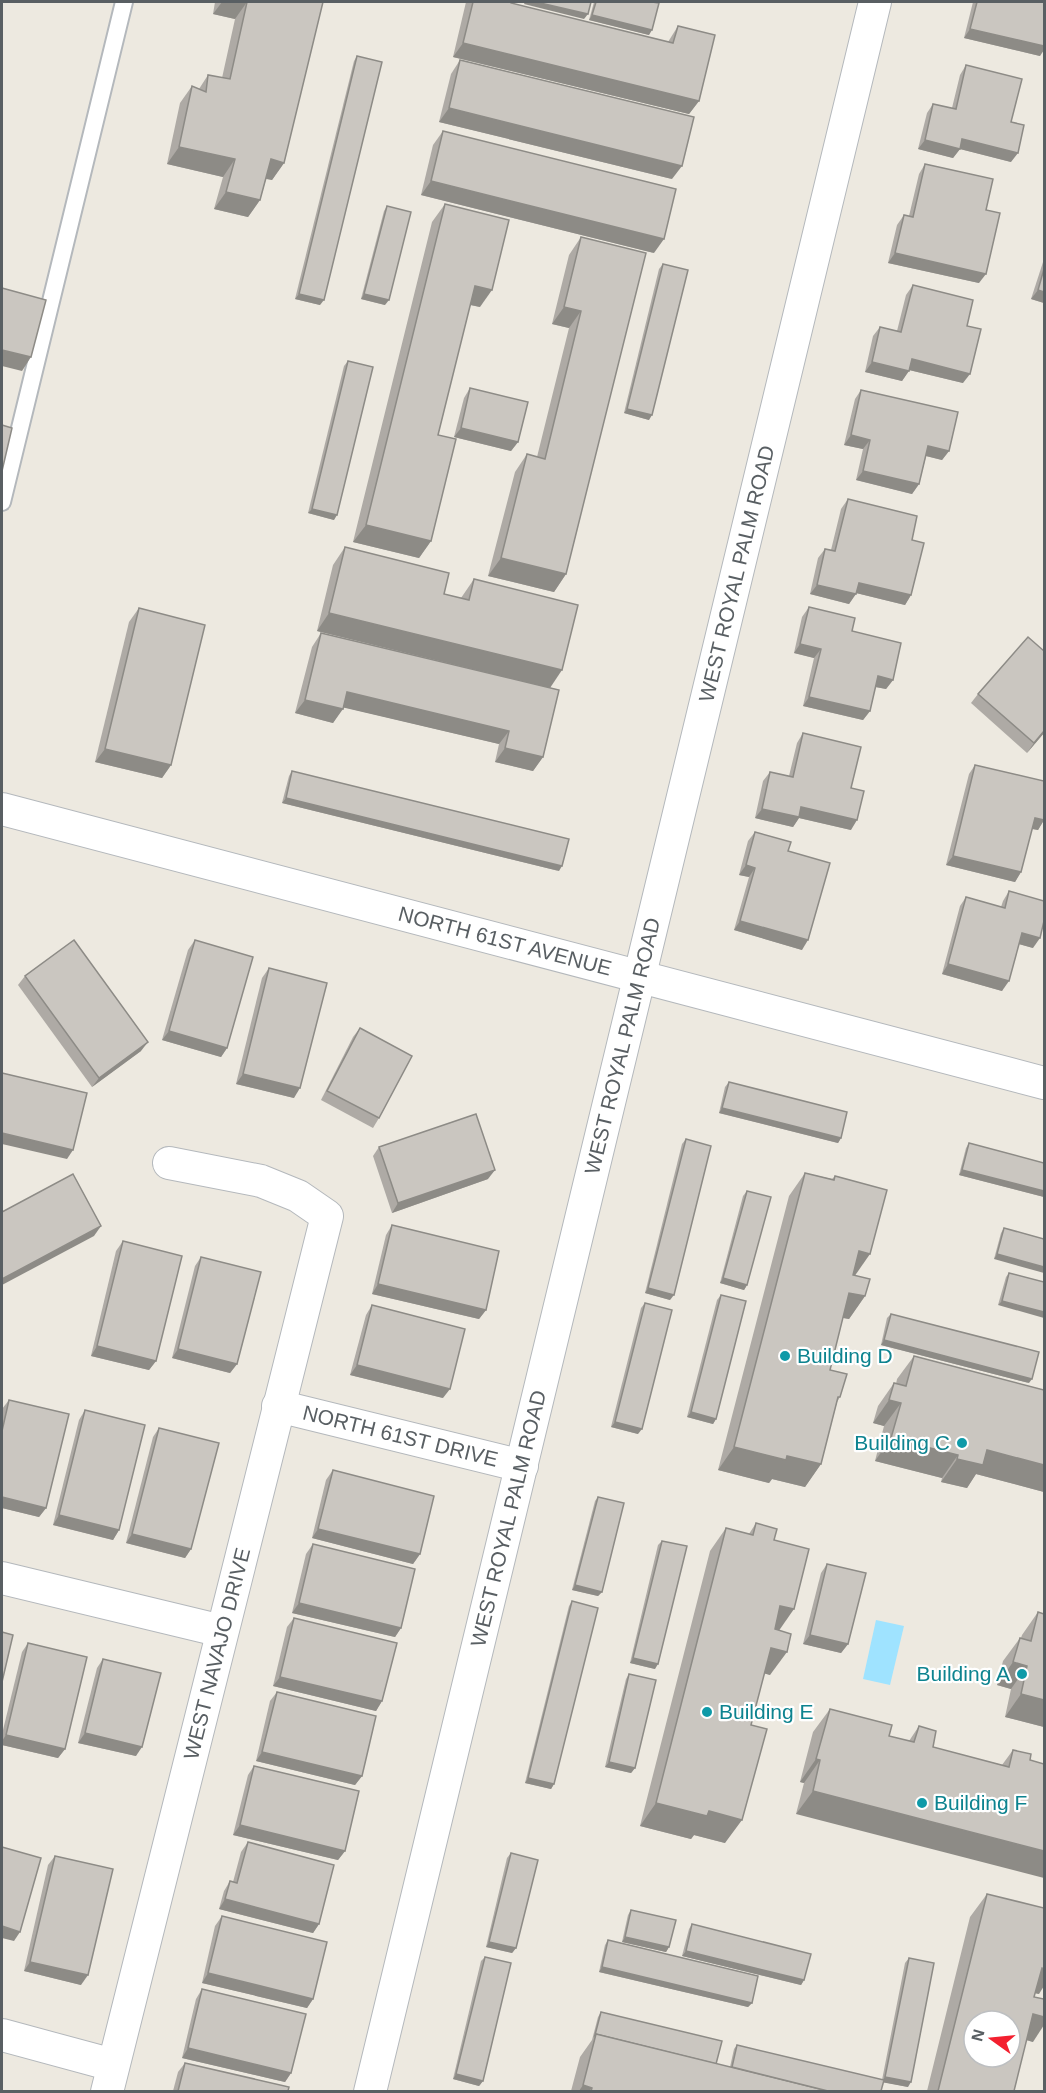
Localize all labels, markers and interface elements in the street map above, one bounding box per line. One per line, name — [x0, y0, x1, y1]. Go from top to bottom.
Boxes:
street label: WEST ROYAL PALM ROAD — [694, 443, 778, 704]
street label: NORTH 61ST AVENUE — [396, 902, 614, 980]
street label: WEST ROYAL PALM ROAD — [580, 915, 664, 1177]
place label: Building D — [797, 1344, 893, 1367]
marker: Building D — [778, 1349, 792, 1363]
street label: WEST ROYAL PALM ROAD — [466, 1388, 550, 1649]
street label: NORTH 61ST DRIVE — [301, 1401, 500, 1471]
place label: Building C — [854, 1431, 950, 1454]
marker: Building C — [955, 1436, 969, 1450]
street label: WEST NAVAJO DRIVE — [179, 1545, 254, 1762]
place label: Building A — [917, 1662, 1010, 1685]
marker: Building A — [1015, 1667, 1029, 1681]
place label: Building E — [719, 1700, 814, 1723]
marker: Building E — [700, 1705, 714, 1719]
place label: Building F — [934, 1791, 1027, 1814]
marker: Building F — [915, 1796, 929, 1810]
north arrow — [962, 2009, 1022, 2069]
text: N — [968, 2027, 988, 2043]

